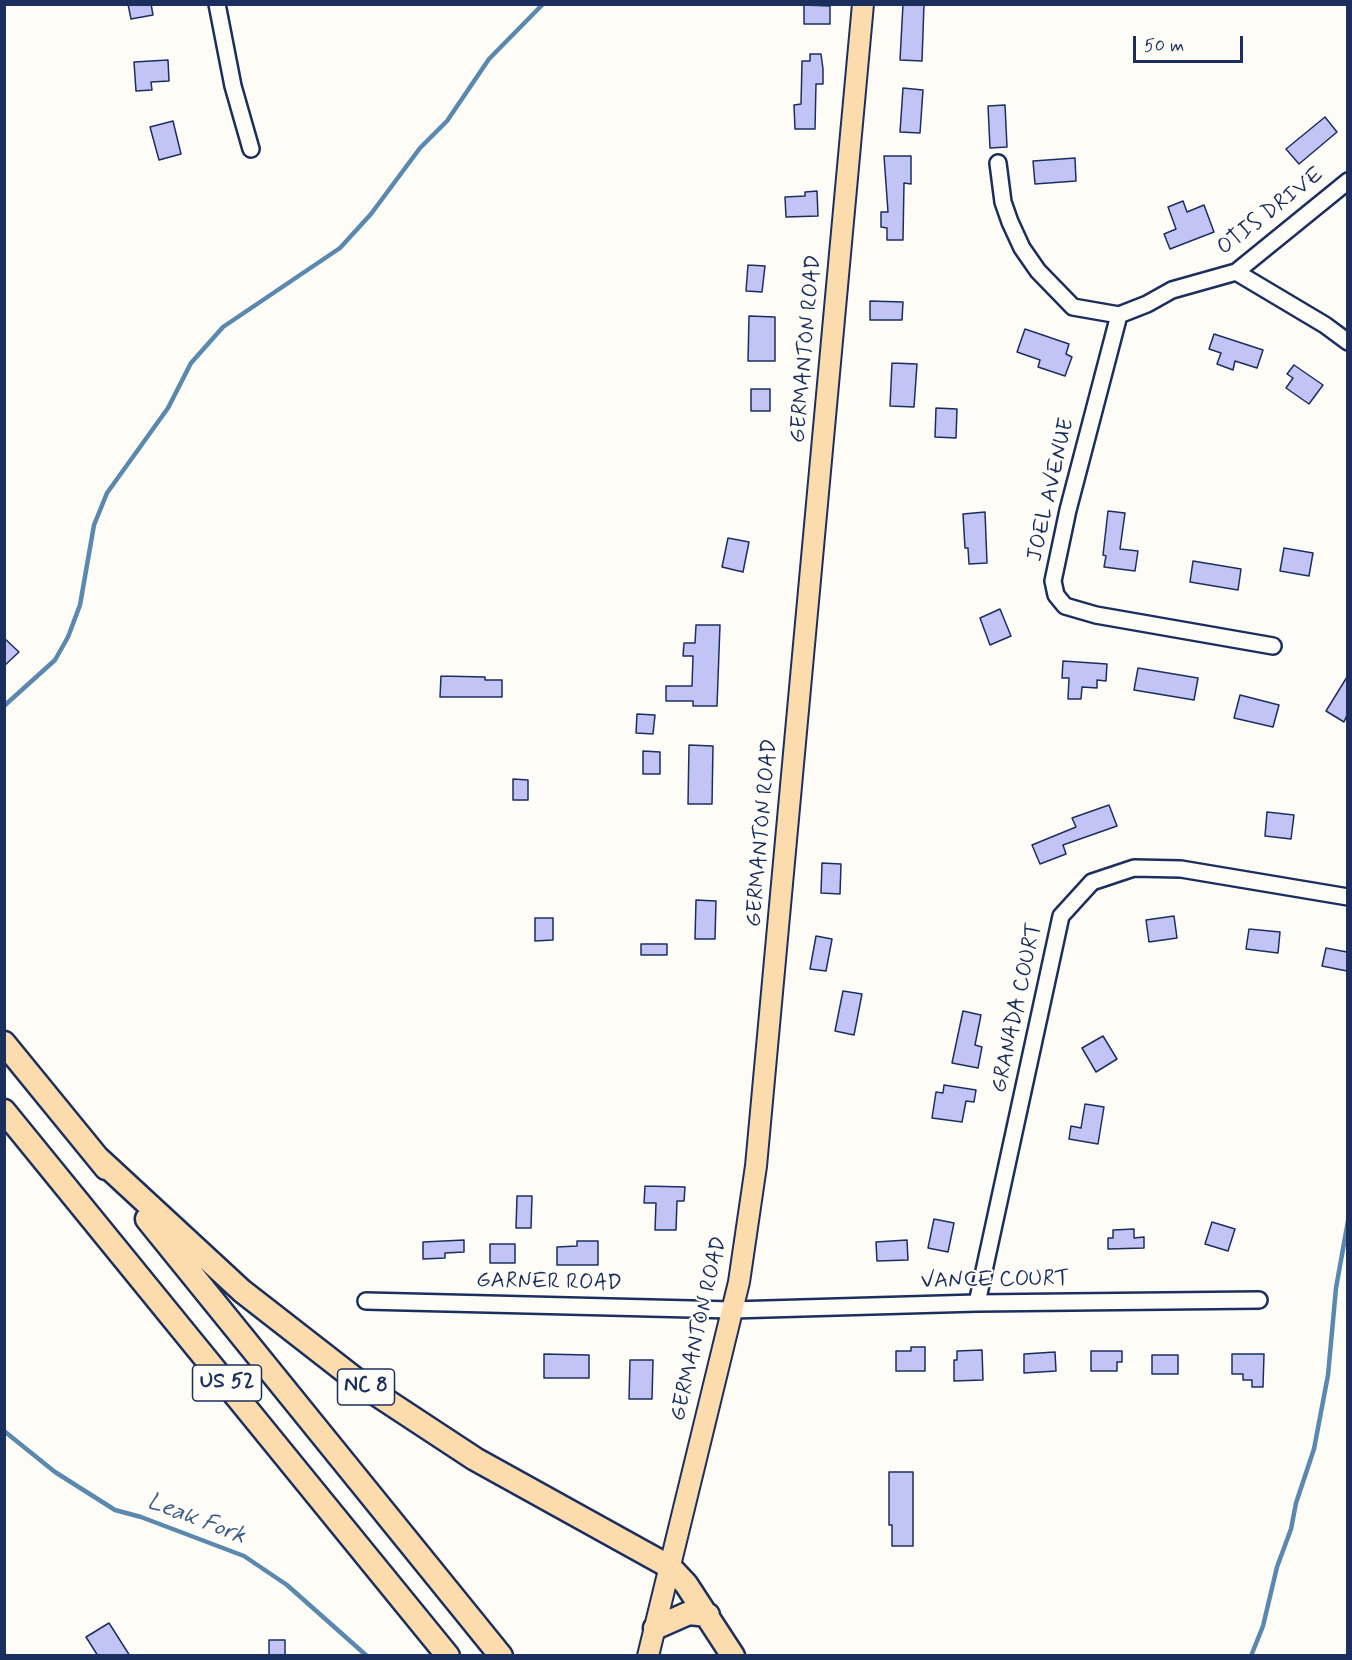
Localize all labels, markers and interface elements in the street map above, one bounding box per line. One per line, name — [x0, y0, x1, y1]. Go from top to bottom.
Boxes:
scale bar — [1136, 24, 1246, 62]
text: 50 m — [1144, 34, 1184, 58]
street label: OTIS DRIVE — [1212, 162, 1330, 262]
street label: GERMANTON ROAD — [786, 254, 828, 444]
street label: JOEL AVENUE — [1023, 416, 1081, 564]
street label: GERMANTON ROAD — [742, 738, 784, 928]
street label: GRANADA COURT — [987, 920, 1049, 1096]
street label: GERMANTON ROAD — [666, 1234, 734, 1424]
street label: VANCE COURT — [920, 1267, 1070, 1295]
street label: GARNER ROAD — [476, 1269, 622, 1297]
road number: US 52 — [192, 1365, 262, 1401]
road number: NC 8 — [338, 1369, 394, 1405]
water label: Leak Fork — [143, 1488, 249, 1552]

